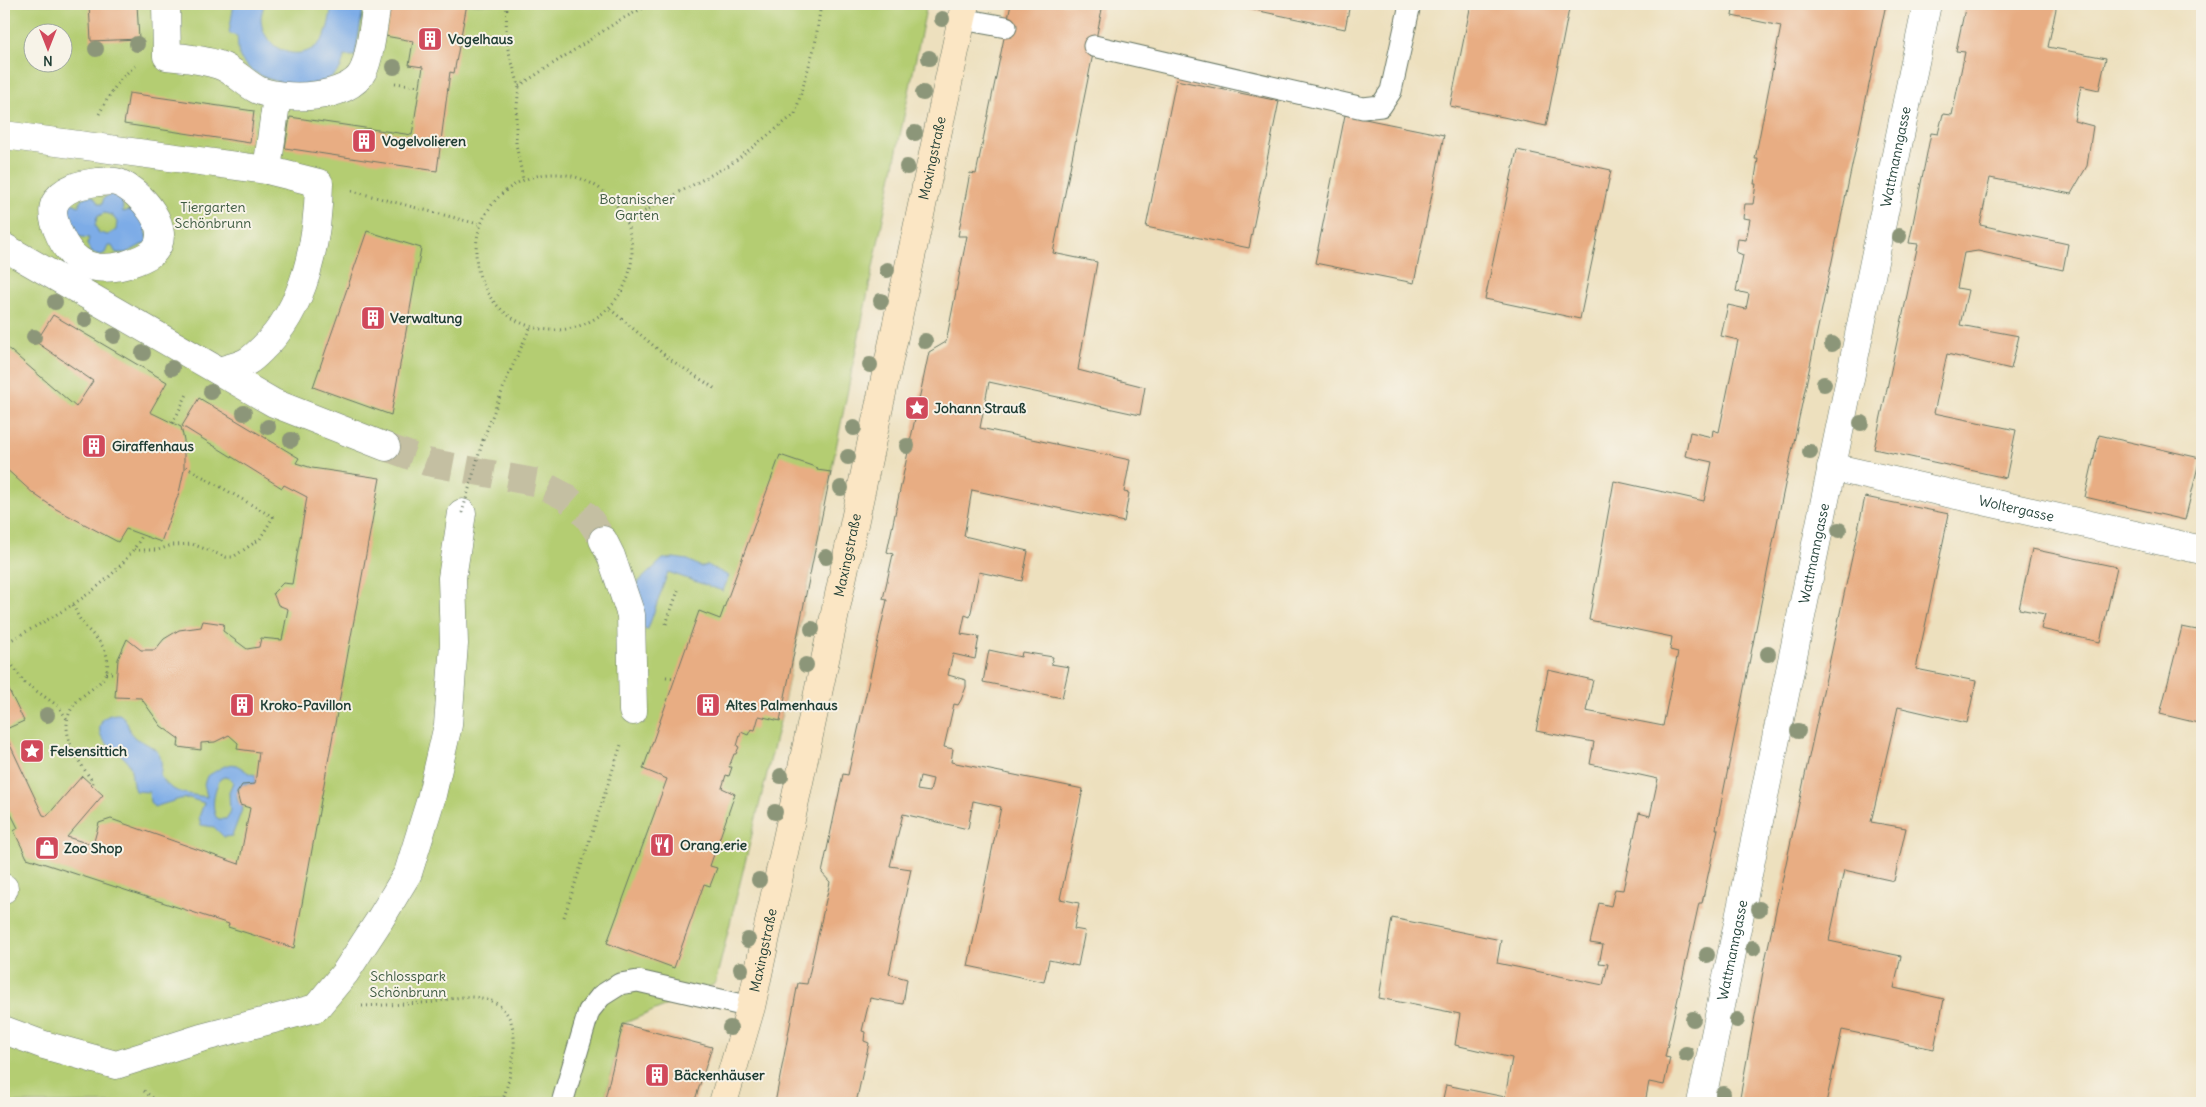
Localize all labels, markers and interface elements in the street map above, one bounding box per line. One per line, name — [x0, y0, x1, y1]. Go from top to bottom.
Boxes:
north arrow — [22, 22, 72, 72]
building icon: Vogelhaus — [417, 26, 443, 52]
place label: Vogelhaus — [448, 30, 514, 48]
text: N — [43, 52, 53, 70]
street label: Wattmanngasse — [1876, 105, 1915, 209]
street label: Maxingstraße — [914, 115, 950, 202]
building icon: Vogelvolieren — [351, 128, 377, 154]
place label: Vogelvolieren — [382, 132, 466, 150]
park label: Botanischer Garten — [599, 190, 675, 224]
park label: Tiergarten Schönbrunn — [175, 198, 251, 232]
building icon: Verwaltung — [360, 305, 386, 331]
place label: Verwaltung — [390, 309, 463, 327]
place icon: Johann Strauß — [904, 395, 930, 421]
place label: Johann Strauß — [934, 399, 1026, 417]
building icon: Giraffenhaus — [81, 433, 107, 459]
place label: Giraffenhaus — [112, 437, 194, 455]
street label: Woltergasse — [1977, 491, 2056, 526]
street label: Wattmanngasse — [1795, 502, 1833, 605]
street label: Maxingstraße — [830, 512, 865, 599]
building icon: Kroko-Pavillon — [229, 692, 255, 718]
building icon: Altes Palmenhaus — [695, 692, 721, 718]
place label: Kroko-Pavillon — [260, 696, 351, 714]
place label: Altes Palmenhaus — [726, 696, 838, 714]
place icon: Felsensittich — [19, 738, 45, 764]
place label: Felsensittich — [50, 742, 127, 760]
restaurant icon: Orang.erie — [649, 832, 675, 858]
shop icon: Zoo Shop — [34, 835, 60, 861]
place label: Orang.erie — [680, 836, 748, 854]
place label: Zoo Shop — [64, 839, 122, 857]
street label: Wattmanngasse — [1713, 898, 1752, 1002]
street label: Maxingstraße — [745, 907, 781, 994]
park label: Schlosspark Schönbrunn — [370, 967, 446, 1001]
building icon: Bäckenhäuser — [644, 1062, 670, 1088]
place label: Bäckenhäuser — [674, 1066, 765, 1084]

